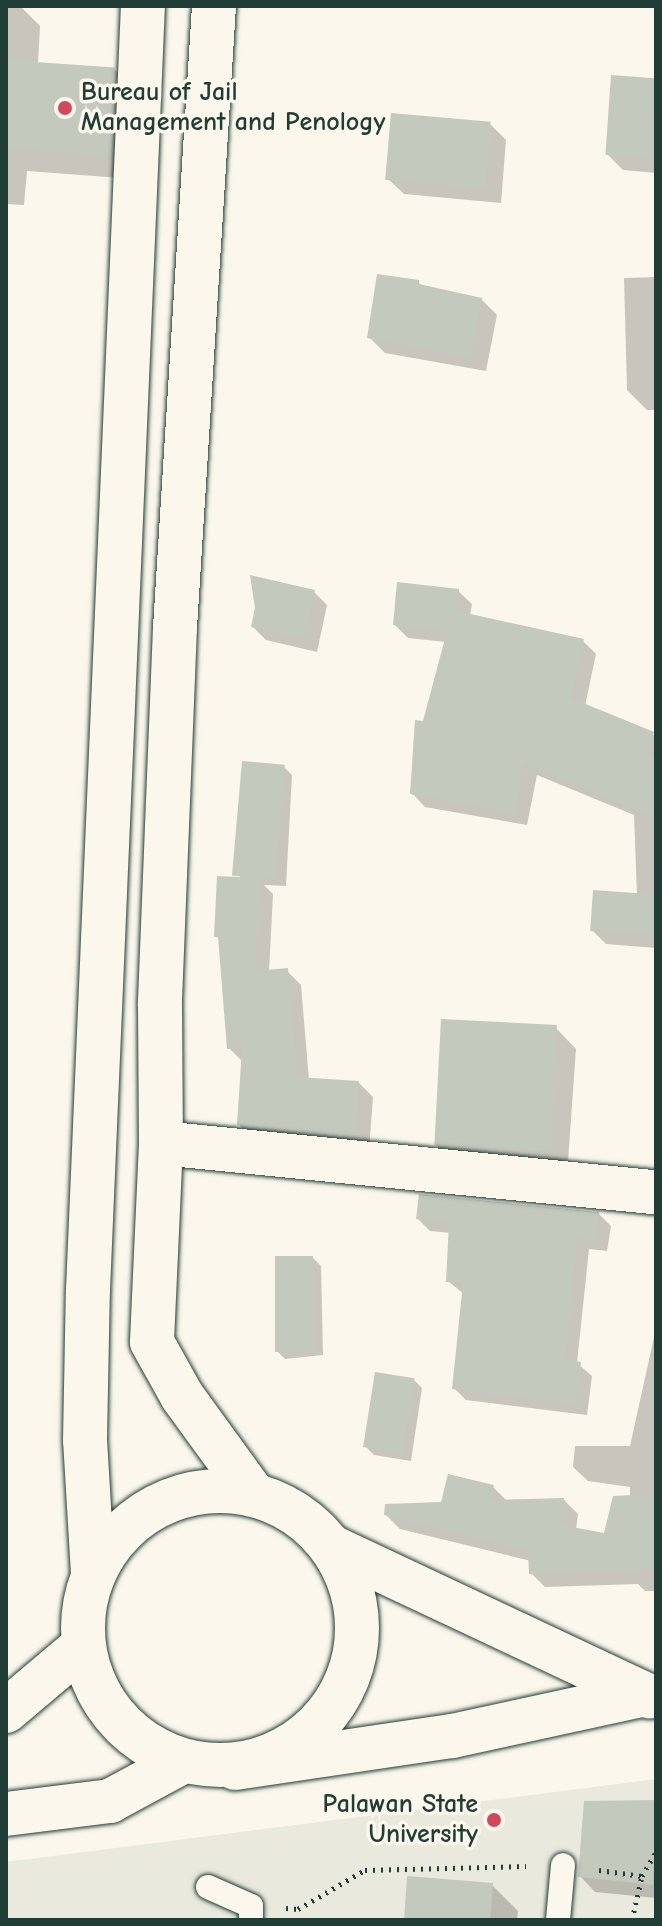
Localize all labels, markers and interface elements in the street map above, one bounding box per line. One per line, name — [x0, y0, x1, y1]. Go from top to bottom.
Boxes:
place label: Bureau of Jail Management and Penology — [81, 77, 385, 138]
marker: Bureau of Jail Management and Penology — [56, 99, 74, 117]
place label: Palawan State University — [322, 1789, 478, 1850]
marker: Palawan State University — [485, 1811, 503, 1829]

